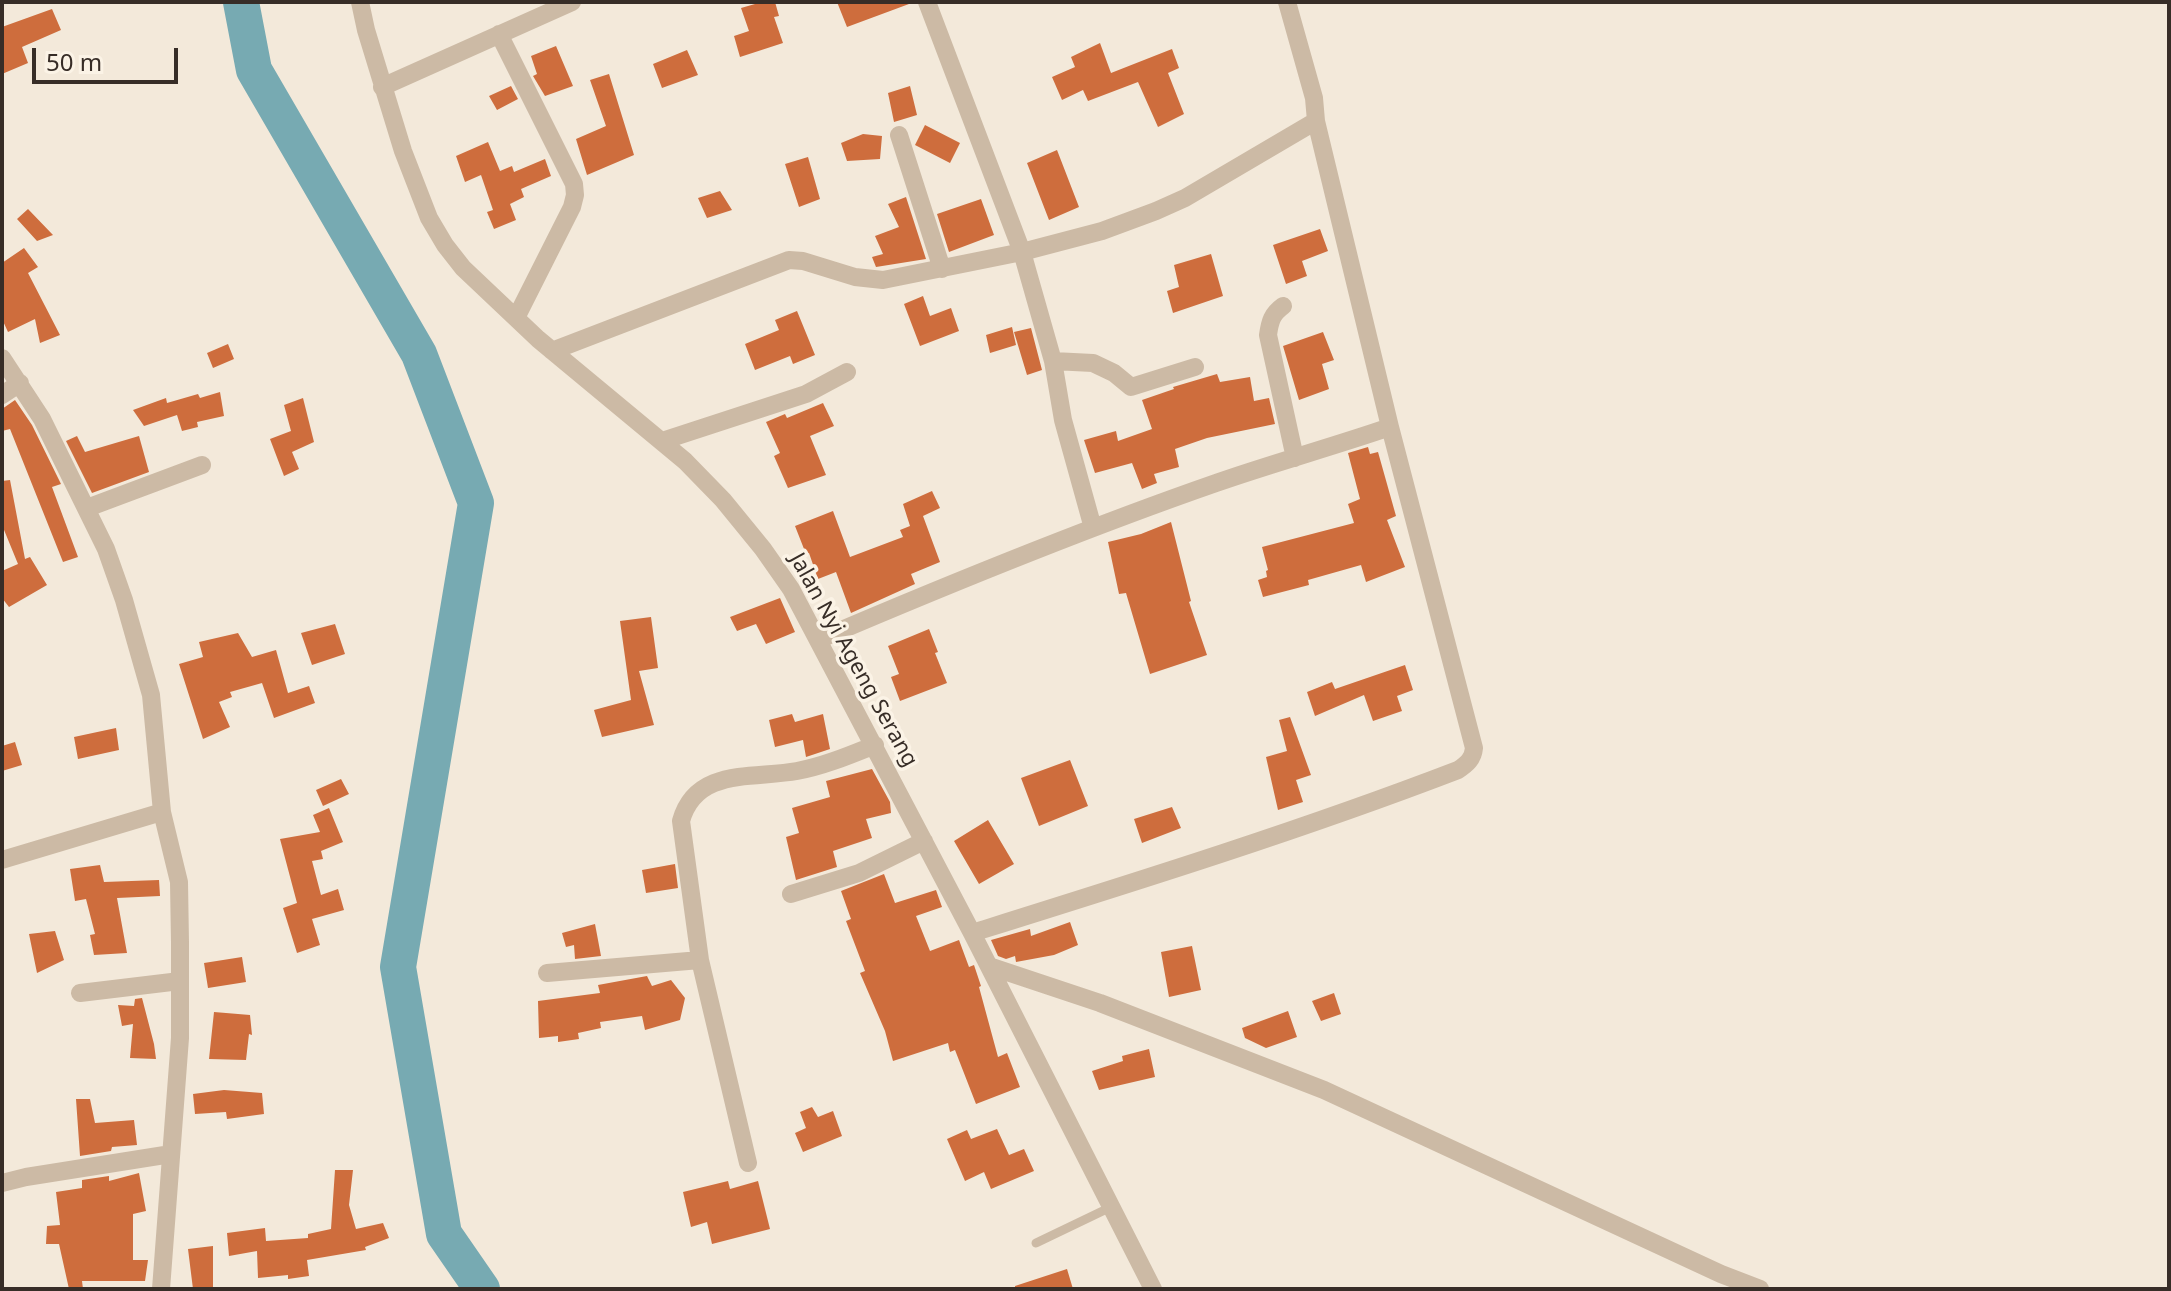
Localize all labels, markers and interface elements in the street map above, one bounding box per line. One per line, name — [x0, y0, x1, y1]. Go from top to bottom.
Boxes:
scale bar — [36, 32, 182, 82]
text: 50 m — [46, 45, 102, 78]
street label: Jalan Nyi Ageng Serang — [783, 548, 923, 772]

